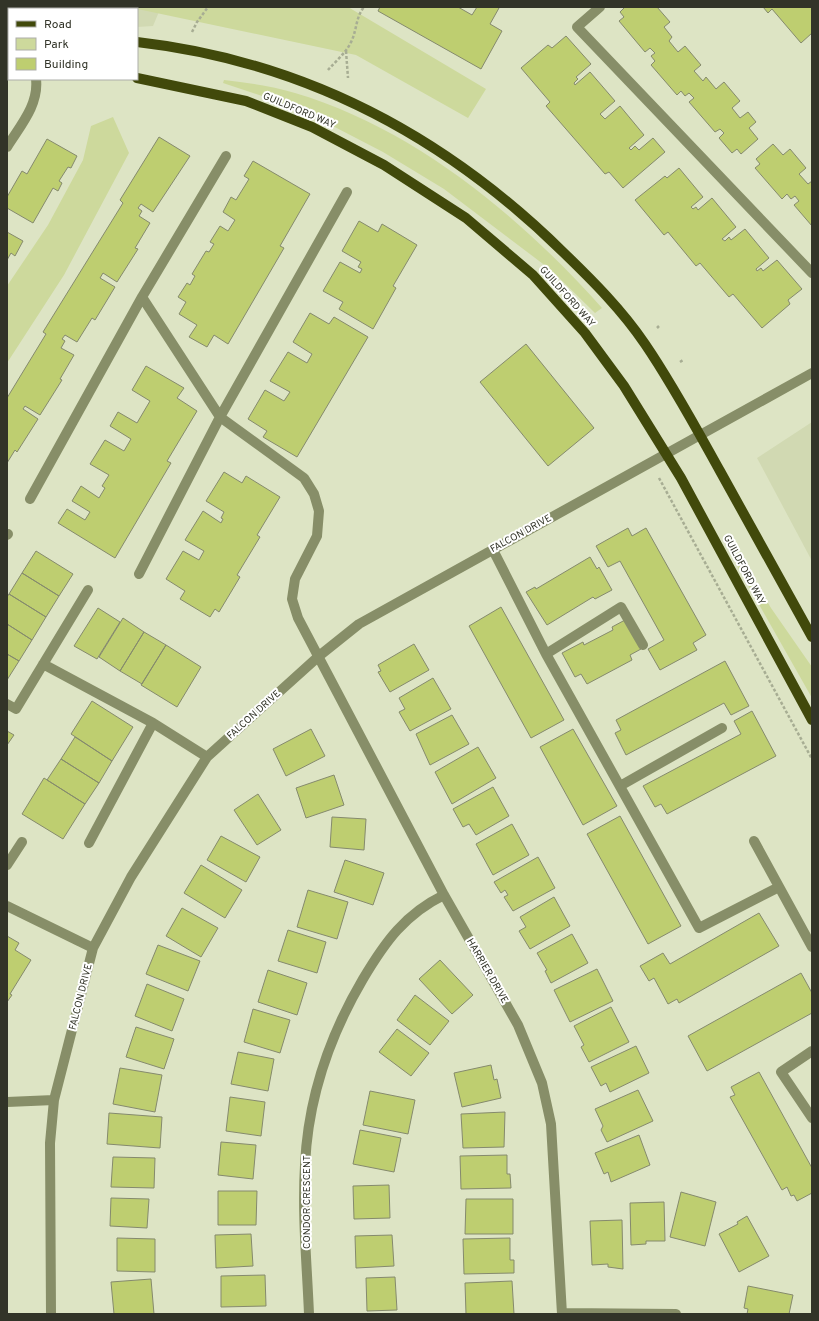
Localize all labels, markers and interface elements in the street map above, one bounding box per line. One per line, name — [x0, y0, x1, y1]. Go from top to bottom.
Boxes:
legend — [8, 8, 138, 80]
text: Road — [44, 17, 72, 33]
text: Park — [44, 37, 69, 53]
text: Building — [44, 57, 88, 73]
street label: GUILDFORD WAY — [261, 90, 338, 132]
street label: GUILDFORD WAY — [536, 264, 598, 331]
street label: FALCON DRIVE — [488, 512, 554, 556]
street label: GUILDFORD WAY — [720, 533, 768, 608]
street label: FALCON DRIVE — [224, 687, 284, 743]
street label: HARRIER DRIVE — [463, 936, 511, 1006]
street label: FALCON DRIVE — [66, 963, 96, 1031]
street label: CONDOR CRESCENT — [301, 1155, 314, 1249]

